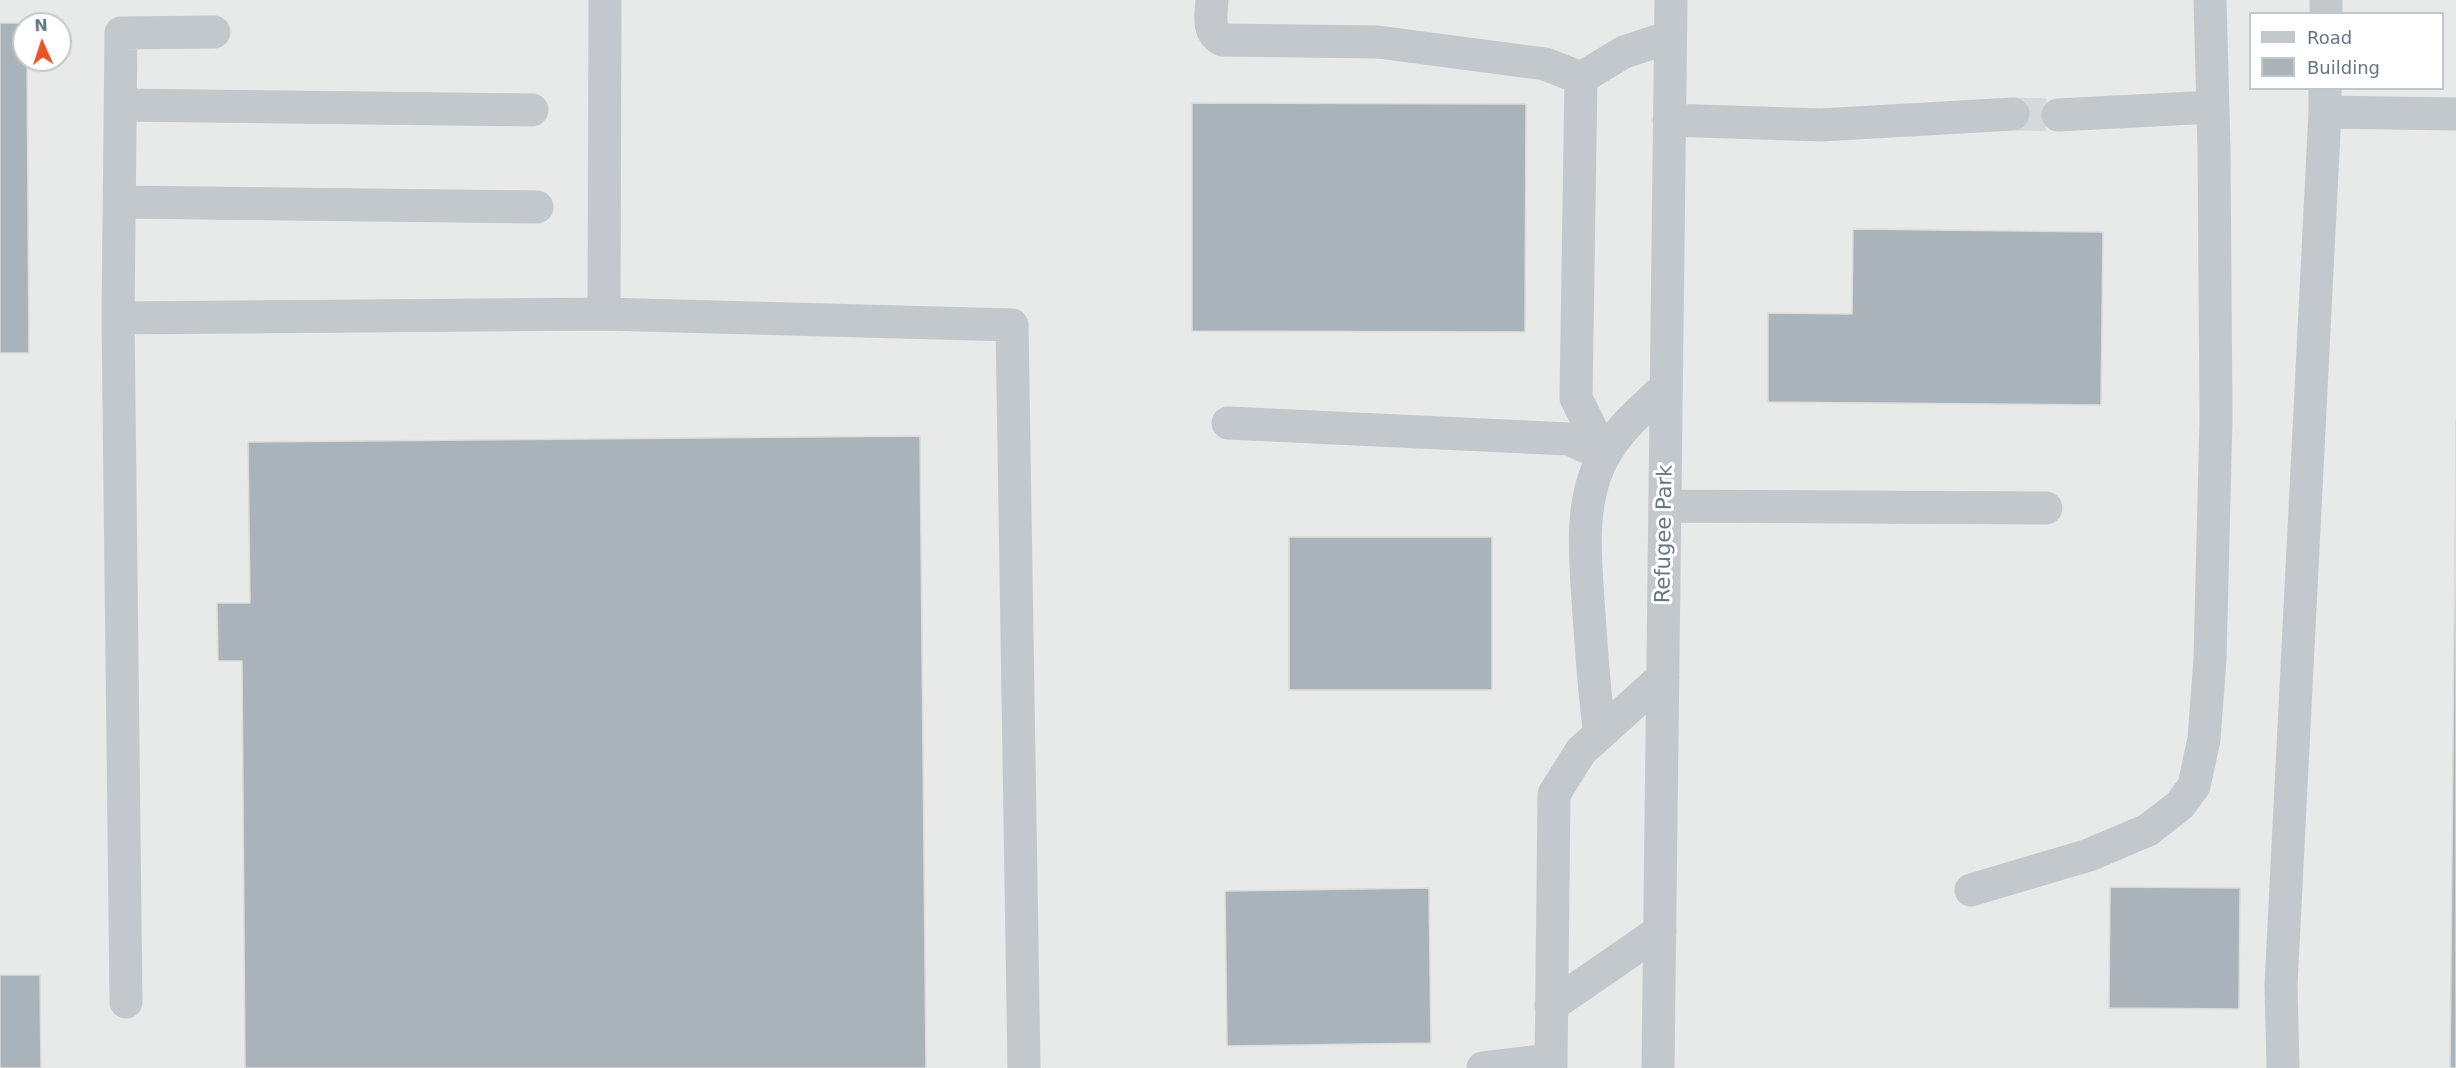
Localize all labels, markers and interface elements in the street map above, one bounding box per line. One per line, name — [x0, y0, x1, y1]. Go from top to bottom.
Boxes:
north arrow — [12, 12, 72, 72]
legend — [2249, 12, 2444, 90]
text: N — [34, 16, 48, 35]
text: Road — [2307, 27, 2352, 48]
text: Building — [2307, 57, 2380, 78]
street label: Refugee Park — [1651, 465, 1679, 603]

